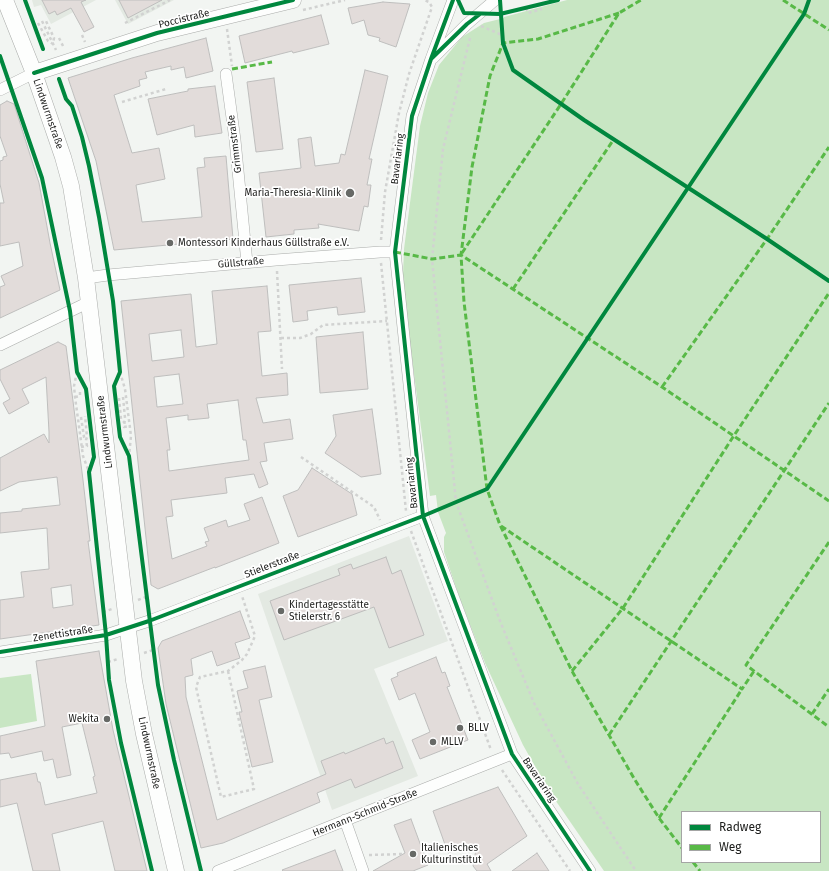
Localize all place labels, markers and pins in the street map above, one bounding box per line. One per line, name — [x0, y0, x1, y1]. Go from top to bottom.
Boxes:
place label: Maria-Theresia-Klinik — [244, 187, 341, 199]
marker: Maria-Theresia-Klinik — [344, 187, 356, 199]
place label: Montessori Kinderhaus Güllstraße e.V. — [178, 237, 349, 249]
marker: Montessori Kinderhaus Güllstraße e.V. — [165, 238, 175, 248]
place label: Kindertagesstätte Stielerstr. 6 — [289, 599, 369, 622]
marker: Kindertagesstätte Stielerstr. 6 — [276, 606, 286, 616]
place label: Wekita — [68, 713, 99, 725]
marker: Wekita — [102, 714, 112, 724]
place label: BLLV — [468, 722, 489, 734]
marker: BLLV — [455, 723, 465, 733]
place label: MLLV — [441, 736, 464, 748]
marker: MLLV — [428, 737, 438, 747]
place label: Italienisches Kulturinstitut — [421, 842, 482, 866]
marker: Italienisches Kulturinstitut — [408, 849, 418, 859]

